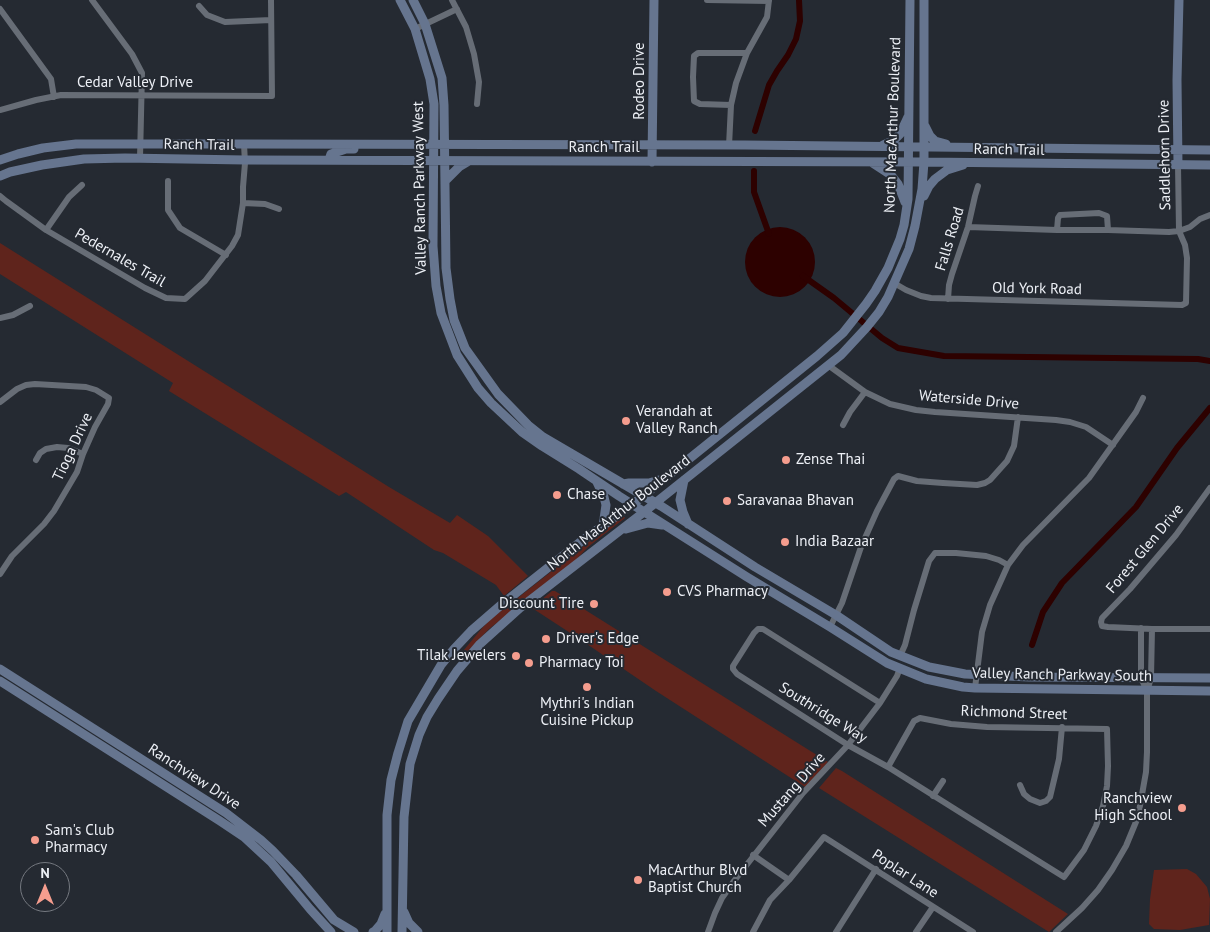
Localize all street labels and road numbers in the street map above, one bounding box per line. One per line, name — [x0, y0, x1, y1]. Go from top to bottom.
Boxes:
street label: North MacArthur Boulevard — [881, 37, 905, 213]
street label: Rodeo Drive — [631, 42, 649, 120]
street label: Cedar Valley Drive — [77, 74, 193, 92]
street label: Saddlehorn Drive — [1155, 99, 1175, 211]
street label: Valley Ranch Parkway West — [409, 101, 431, 275]
street label: Ranch Trail — [163, 135, 235, 155]
street label: Ranch Trail — [568, 139, 640, 157]
street label: Ranch Trail — [973, 140, 1045, 160]
street label: Falls Road — [932, 205, 968, 273]
street label: Pedernales Trail — [71, 225, 169, 291]
street label: Old York Road — [992, 279, 1082, 299]
street label: Waterside Drive — [918, 387, 1020, 413]
street label: Tioga Drive — [49, 410, 97, 484]
street label: North MacArthur Boulevard — [544, 452, 694, 574]
street label: Forest Glen Drive — [1102, 501, 1188, 597]
street label: Valley Ranch Parkway South — [972, 664, 1152, 686]
street label: Southridge Way — [776, 679, 870, 747]
street label: Richmond Street — [960, 702, 1068, 724]
street label: Ranchview Drive — [144, 740, 244, 814]
street label: Mustang Drive — [755, 749, 829, 831]
street label: Poplar Lane — [868, 846, 942, 902]

